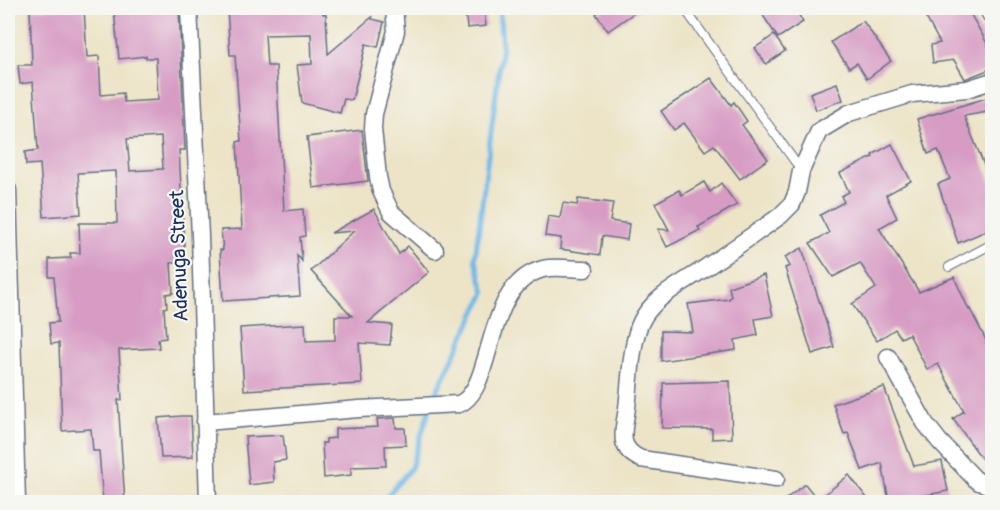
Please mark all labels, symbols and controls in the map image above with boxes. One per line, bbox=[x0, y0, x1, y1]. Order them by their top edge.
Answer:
street label: Adenuga Street bbox=[164, 189, 194, 322]

